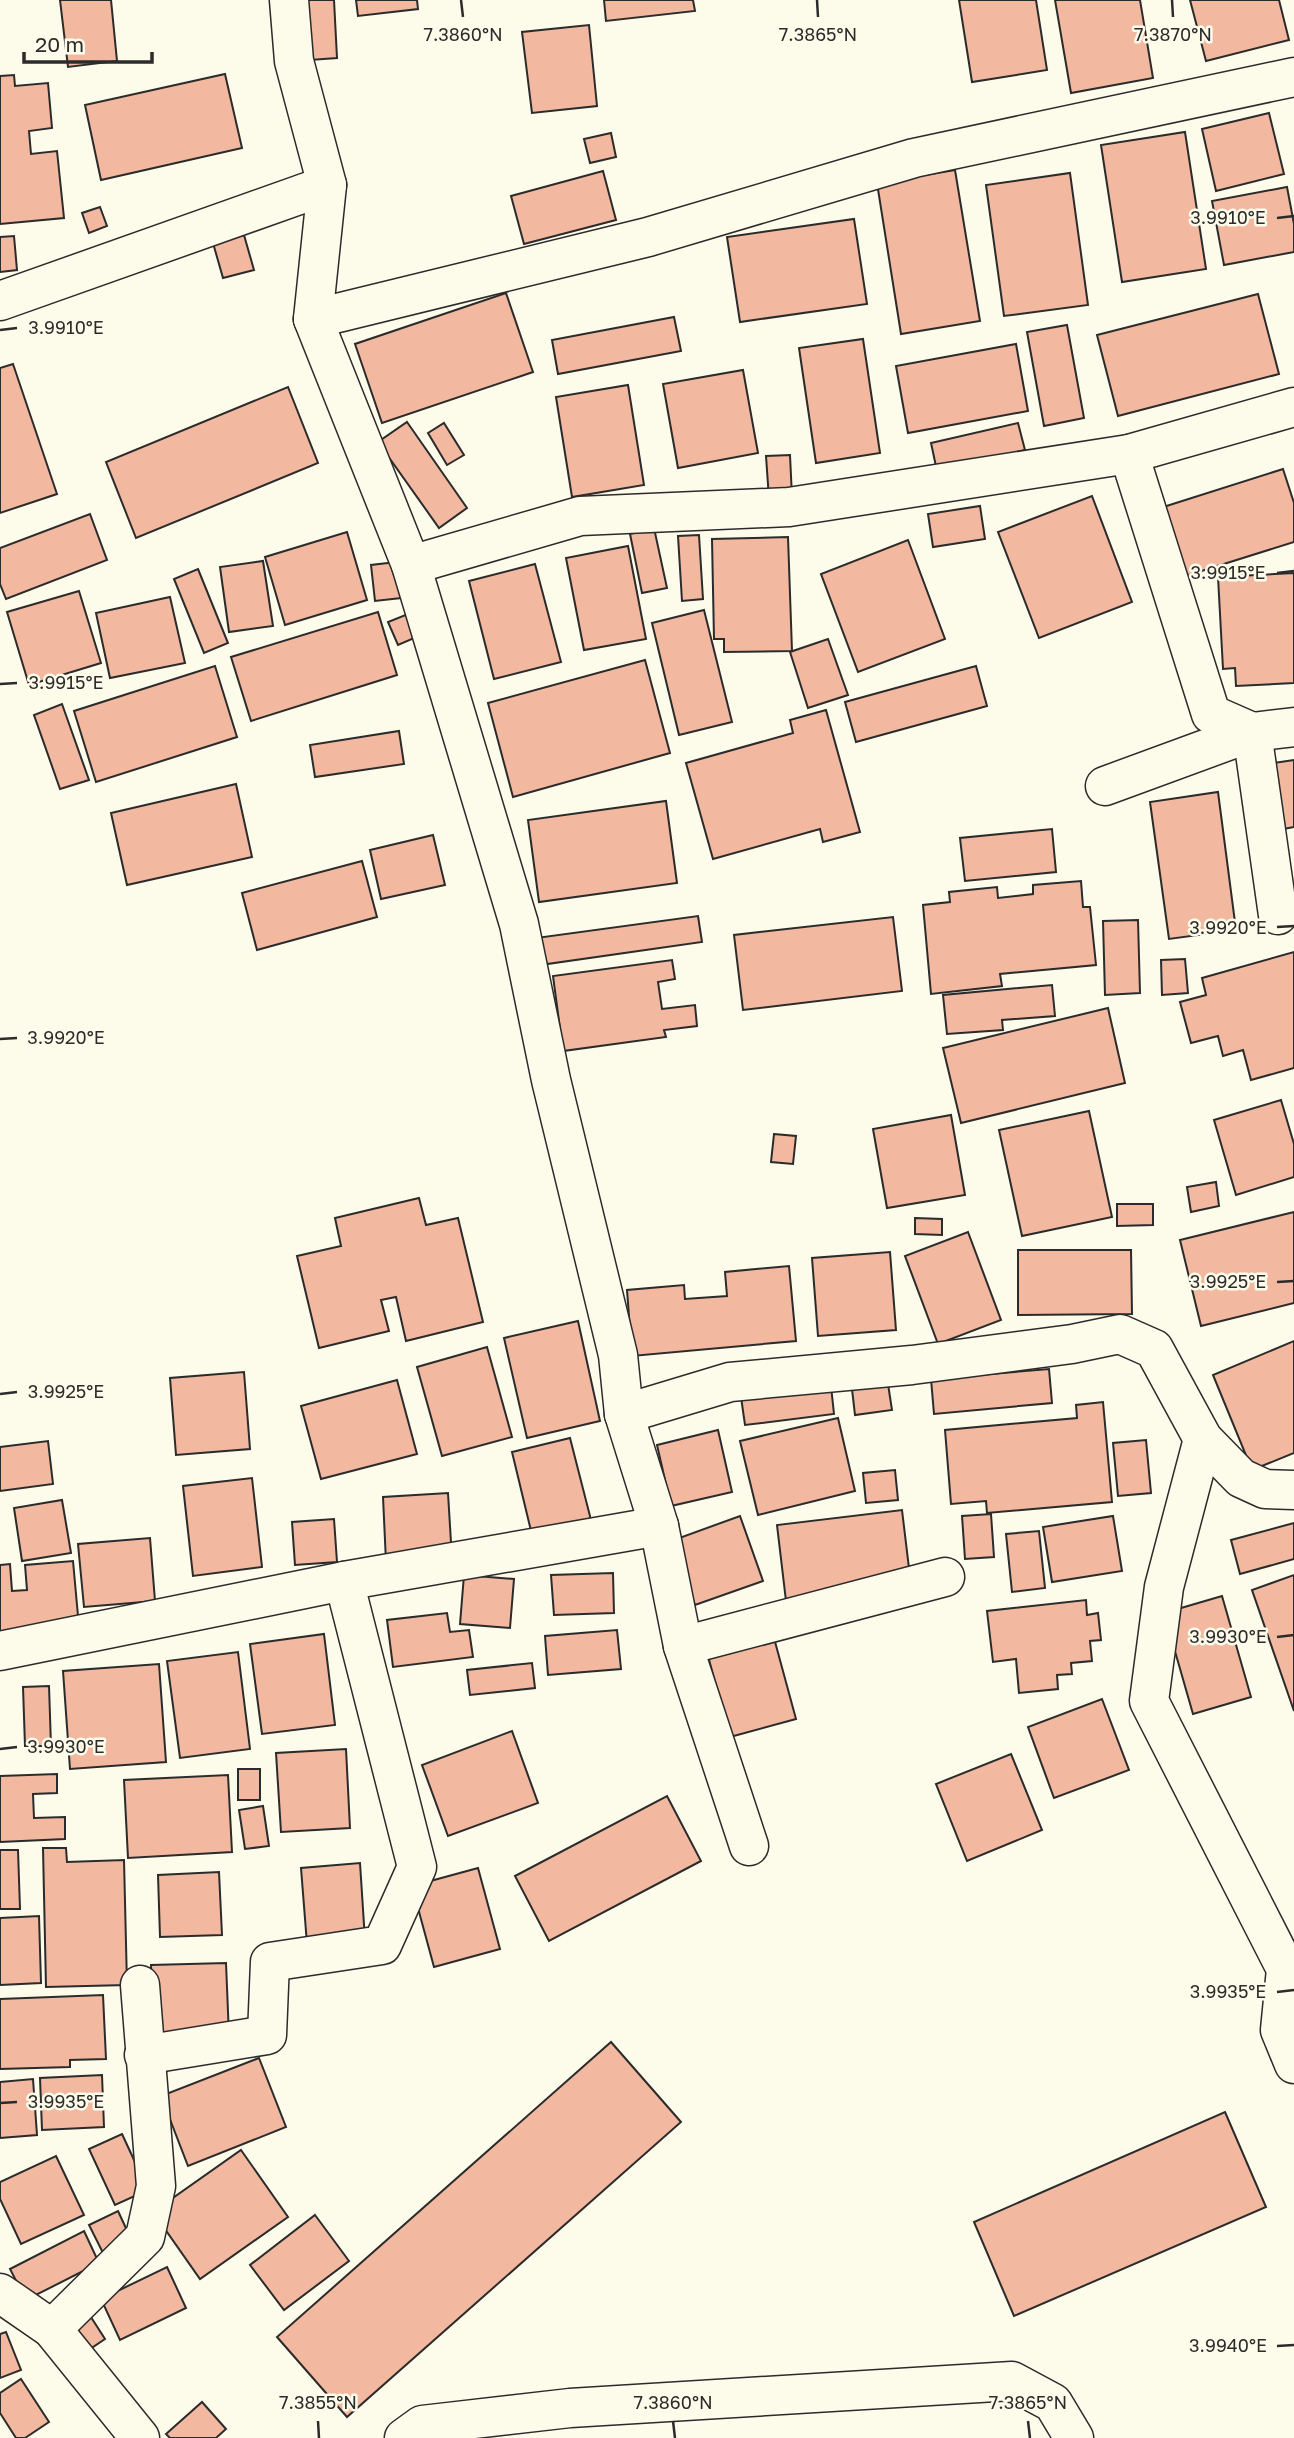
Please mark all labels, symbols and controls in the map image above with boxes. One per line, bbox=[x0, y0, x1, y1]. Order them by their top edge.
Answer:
scale bar bbox=[24, 21, 152, 65]
text: 7.3860°N bbox=[423, 23, 503, 45]
text: 7.3865°N bbox=[779, 23, 857, 45]
text: 7.3870°N bbox=[1134, 23, 1212, 45]
text: 20 m bbox=[35, 31, 84, 57]
text: 3.9910°E bbox=[1190, 206, 1266, 228]
text: 3.9910°E bbox=[28, 316, 104, 338]
text: 3.9915°E bbox=[1191, 561, 1265, 583]
text: 3.9915°E bbox=[29, 671, 103, 693]
text: 3.9920°E bbox=[1189, 916, 1267, 938]
text: 3.9920°E bbox=[27, 1026, 105, 1048]
text: 3.9925°E bbox=[1190, 1270, 1266, 1292]
text: 3.9925°E bbox=[28, 1380, 104, 1402]
text: 3.9930°E bbox=[1189, 1625, 1267, 1647]
text: 3.9930°E bbox=[27, 1735, 105, 1757]
text: 3.9935°E bbox=[1190, 1980, 1266, 2002]
text: 3.9935°E bbox=[28, 2090, 104, 2112]
text: 3.9940°E bbox=[1189, 2334, 1267, 2356]
text: 7.3855°N bbox=[279, 2391, 357, 2413]
text: 7.3860°N bbox=[633, 2391, 713, 2413]
text: 7.3865°N bbox=[989, 2391, 1067, 2413]

